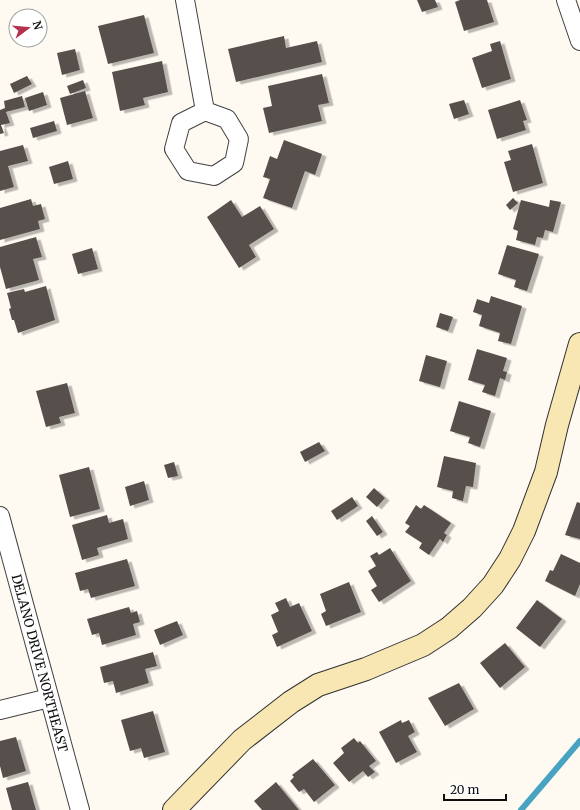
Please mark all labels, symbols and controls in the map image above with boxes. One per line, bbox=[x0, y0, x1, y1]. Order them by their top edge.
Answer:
north arrow bbox=[8, 8, 48, 48]
text: N bbox=[30, 19, 46, 32]
street label: DELANO DRIVE NORTHEAST bbox=[8, 572, 71, 754]
scale bar bbox=[444, 776, 506, 802]
text: 20 m bbox=[450, 782, 479, 797]

